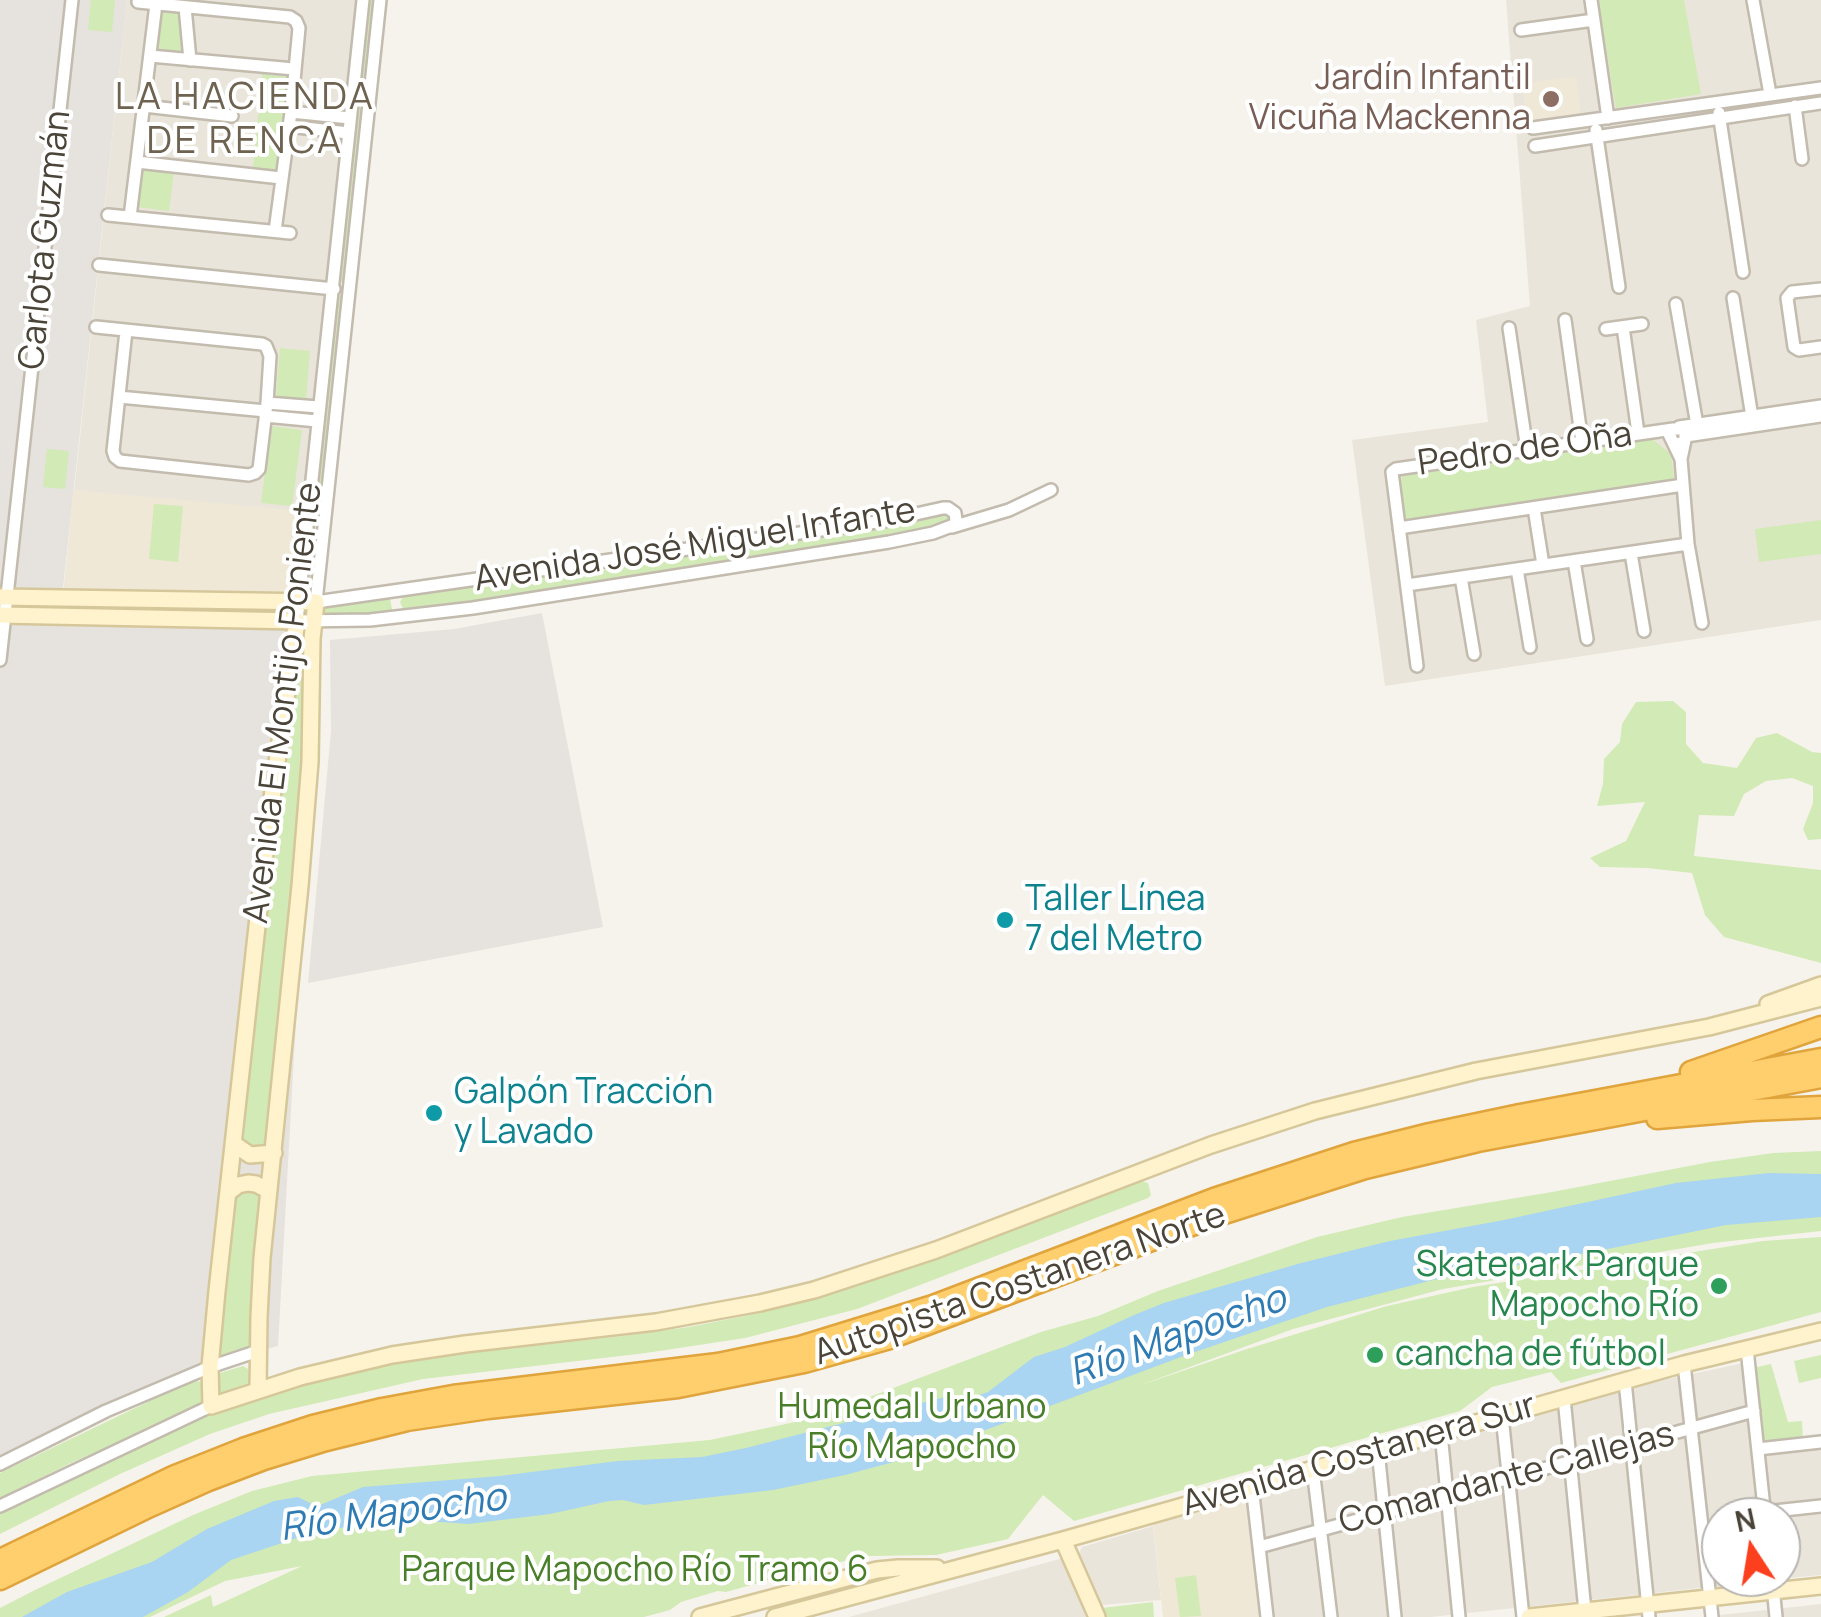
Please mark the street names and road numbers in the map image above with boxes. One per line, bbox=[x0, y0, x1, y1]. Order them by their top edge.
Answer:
street label: Carlota Guzmán bbox=[12, 108, 80, 372]
street label: Pedro de Oña bbox=[1415, 414, 1635, 486]
street label: Avenida El Montijo Poniente bbox=[236, 480, 332, 926]
street label: Avenida José Miguel Infante bbox=[471, 490, 919, 602]
street label: Autopista Costanera Norte bbox=[809, 1195, 1231, 1375]
street label: Avenida Costanera Sur bbox=[1177, 1385, 1541, 1527]
street label: Comandante Callejas bbox=[1335, 1414, 1679, 1544]

